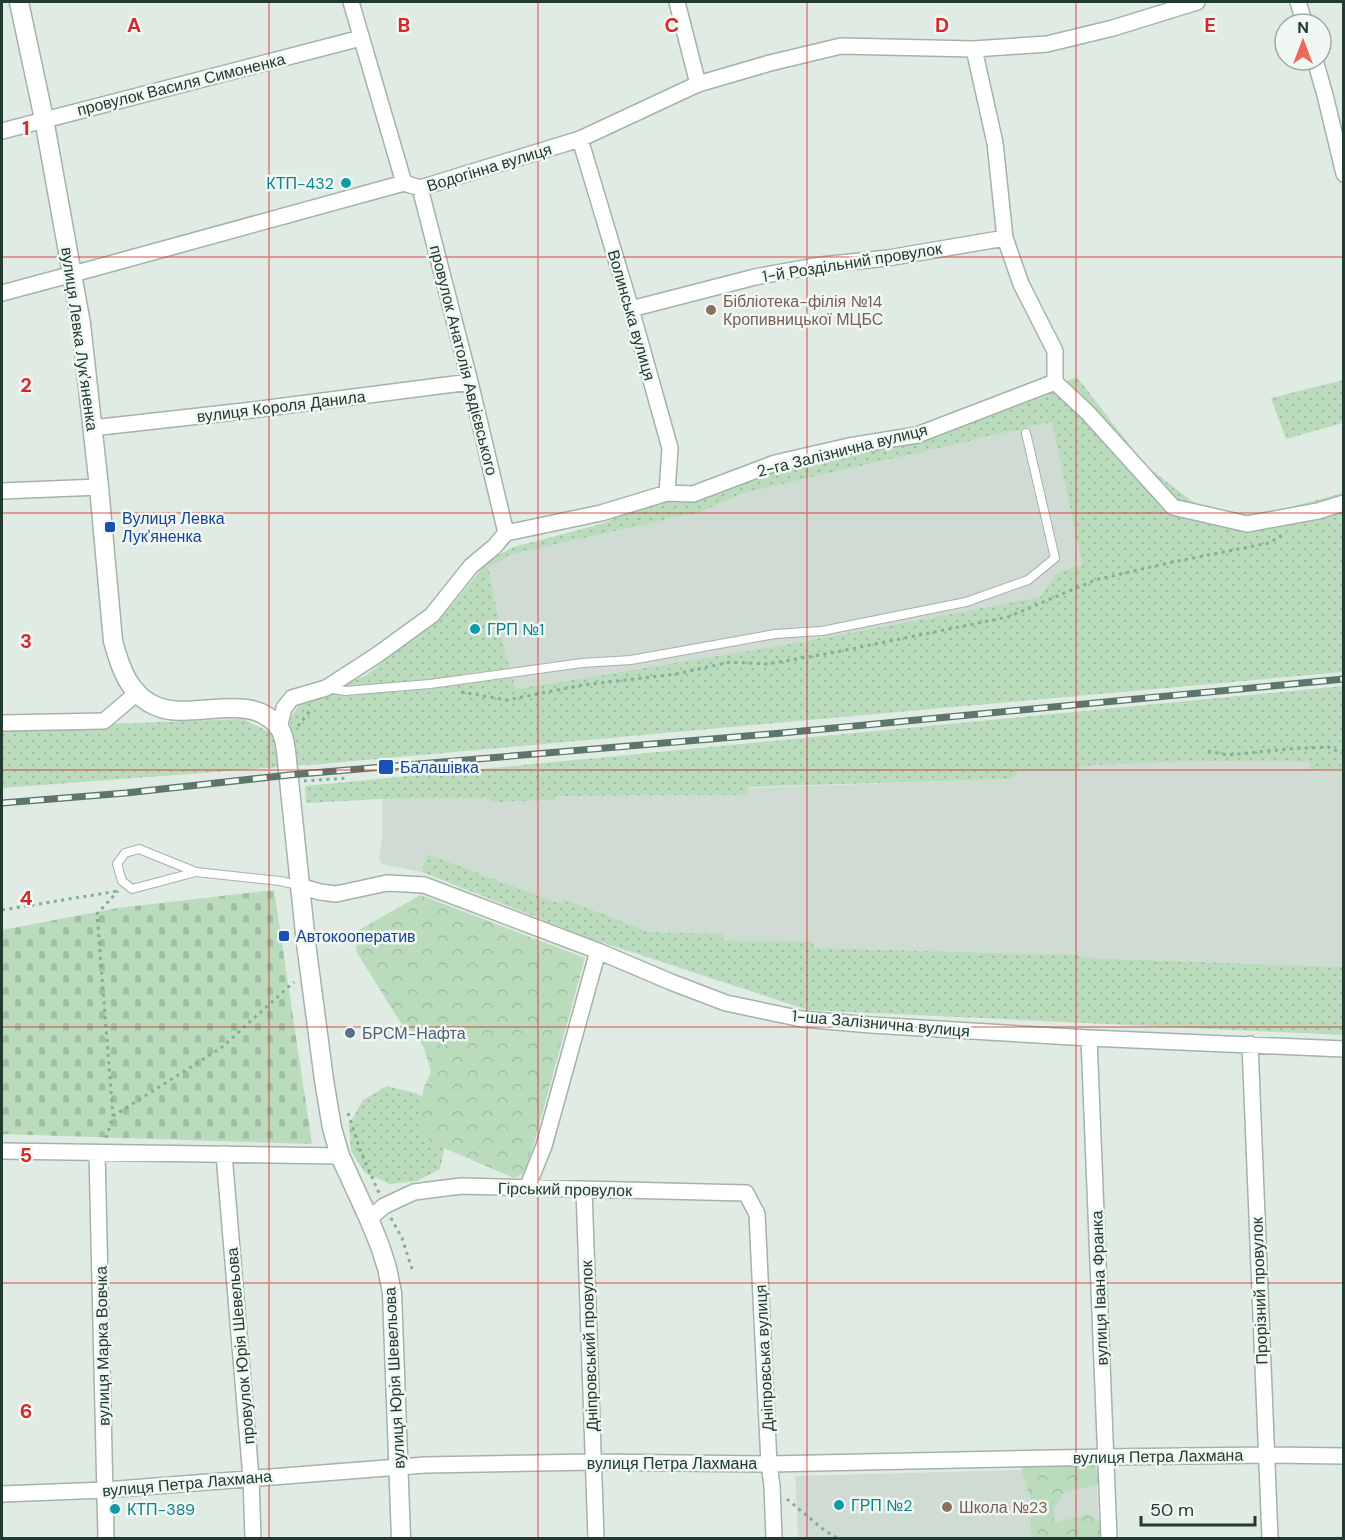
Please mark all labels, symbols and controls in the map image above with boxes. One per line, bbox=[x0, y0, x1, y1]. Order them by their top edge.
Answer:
text: A bbox=[127, 12, 141, 38]
text: B bbox=[398, 12, 410, 38]
text: C bbox=[665, 12, 679, 38]
text: D bbox=[935, 12, 949, 38]
text: E bbox=[1204, 12, 1216, 38]
north arrow bbox=[1273, 12, 1333, 72]
text: N bbox=[1297, 17, 1309, 38]
street label: провулок Василя Симоненка bbox=[75, 48, 288, 121]
text: 1 bbox=[22, 115, 30, 141]
street label: Водогінна вулиця bbox=[424, 138, 554, 196]
place label: КТП-432 bbox=[266, 173, 334, 194]
marker: КТП-432 bbox=[339, 176, 353, 190]
street label: 1-й Роздільний провулок bbox=[761, 238, 944, 287]
street label: провулок Анатолія Авдієвського bbox=[425, 243, 502, 478]
street label: вулиця Левка Лукʼяненка bbox=[56, 246, 103, 432]
street label: Волинська вулиця bbox=[603, 247, 660, 383]
place label: Бібліотека-філія №14 Кропивницької МЦБС bbox=[723, 291, 883, 330]
marker: Бібліотека-філія №14 Кропивницької МЦБС bbox=[704, 303, 718, 317]
text: 2 bbox=[20, 372, 32, 398]
street label: вулиця Короля Данила bbox=[196, 386, 367, 427]
street label: 2-га Залізнична вулиця bbox=[755, 419, 930, 482]
place label: Вулиця Левка Лук'яненка bbox=[122, 508, 225, 547]
marker: Вулиця Левка Лук'яненка bbox=[103, 520, 117, 534]
place label: ГРП №1 bbox=[487, 619, 544, 640]
marker: ГРП №1 bbox=[468, 622, 482, 636]
text: 3 bbox=[20, 628, 32, 654]
place label: Балашівка bbox=[400, 757, 479, 778]
marker: Балашівка bbox=[377, 758, 395, 776]
text: 4 bbox=[20, 885, 33, 911]
place label: Автокооператив bbox=[296, 926, 416, 947]
marker: Автокооператив bbox=[277, 929, 291, 943]
street label: 1-ша Залізнична вулиця bbox=[791, 1005, 971, 1042]
place label: БРСМ-Нафта bbox=[362, 1023, 466, 1044]
marker: БРСМ-Нафта bbox=[343, 1026, 357, 1040]
text: 5 bbox=[20, 1142, 32, 1168]
street label: Гірський провулок bbox=[498, 1178, 633, 1201]
street label: вулиця Івана Франка bbox=[1086, 1210, 1113, 1366]
street label: Прорізний провулок bbox=[1246, 1216, 1273, 1365]
street label: провулок Юрія Шевельова bbox=[221, 1247, 260, 1445]
street label: Дніпровський провулок bbox=[576, 1259, 603, 1432]
street label: вулиця Марка Вовчка bbox=[91, 1266, 114, 1426]
street label: Дніпровська вулиця bbox=[750, 1284, 779, 1432]
street label: вулиця Юрія Шевельова bbox=[379, 1287, 410, 1469]
text: 6 bbox=[20, 1398, 32, 1424]
street label: вулиця Петра Лахмана bbox=[1073, 1445, 1243, 1468]
street label: вулиця Петра Лахмана bbox=[587, 1453, 757, 1474]
street label: вулиця Петра Лахмана bbox=[101, 1466, 273, 1501]
scale bar bbox=[1141, 1489, 1255, 1527]
place label: ГРП №2 bbox=[851, 1495, 912, 1516]
place label: Школа №23 bbox=[959, 1497, 1048, 1518]
marker: ГРП №2 bbox=[832, 1498, 846, 1512]
text: 50 m bbox=[1150, 1498, 1194, 1522]
place label: КТП-389 bbox=[127, 1499, 195, 1520]
marker: Школа №23 bbox=[940, 1500, 954, 1514]
marker: КТП-389 bbox=[108, 1502, 122, 1516]

